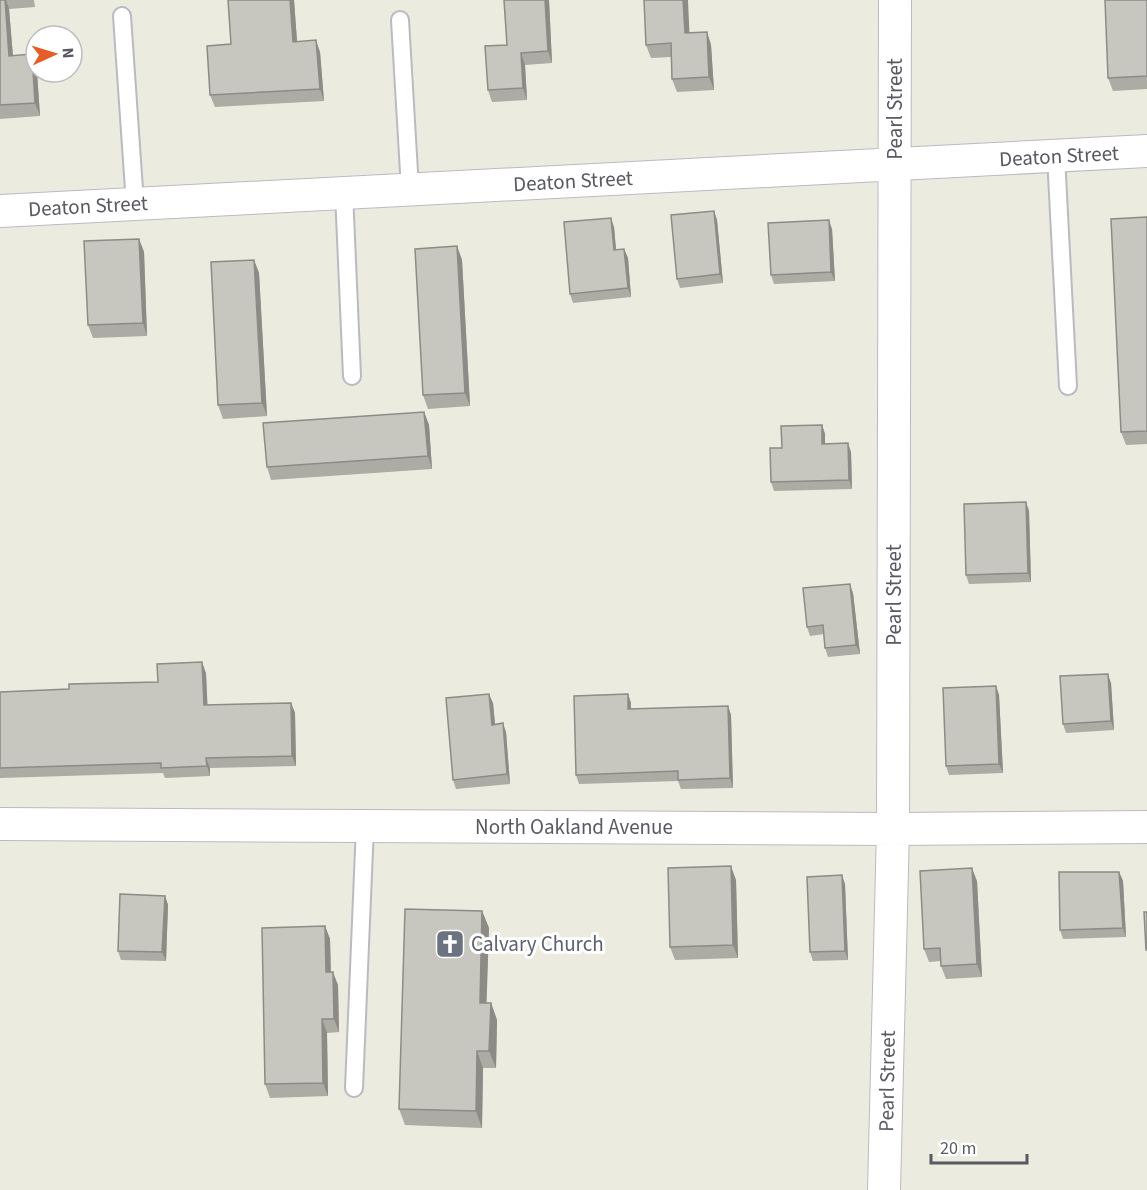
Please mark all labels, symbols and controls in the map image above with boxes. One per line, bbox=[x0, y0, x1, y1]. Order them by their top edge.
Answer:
north arrow bbox=[24, 24, 84, 84]
text: N bbox=[57, 47, 79, 59]
street label: Pearl Street bbox=[880, 58, 910, 160]
street label: Deaton Street bbox=[998, 138, 1120, 174]
street label: Deaton Street bbox=[512, 163, 634, 199]
street label: Deaton Street bbox=[27, 188, 149, 224]
street label: Pearl Street bbox=[879, 544, 909, 646]
street label: North Oakland Avenue bbox=[475, 812, 673, 842]
church icon: Calvary Church bbox=[434, 928, 466, 960]
place label: Calvary Church bbox=[471, 929, 604, 959]
street label: Pearl Street bbox=[871, 1030, 903, 1132]
scale bar bbox=[931, 1127, 1027, 1165]
text: 20 m bbox=[940, 1136, 976, 1161]

